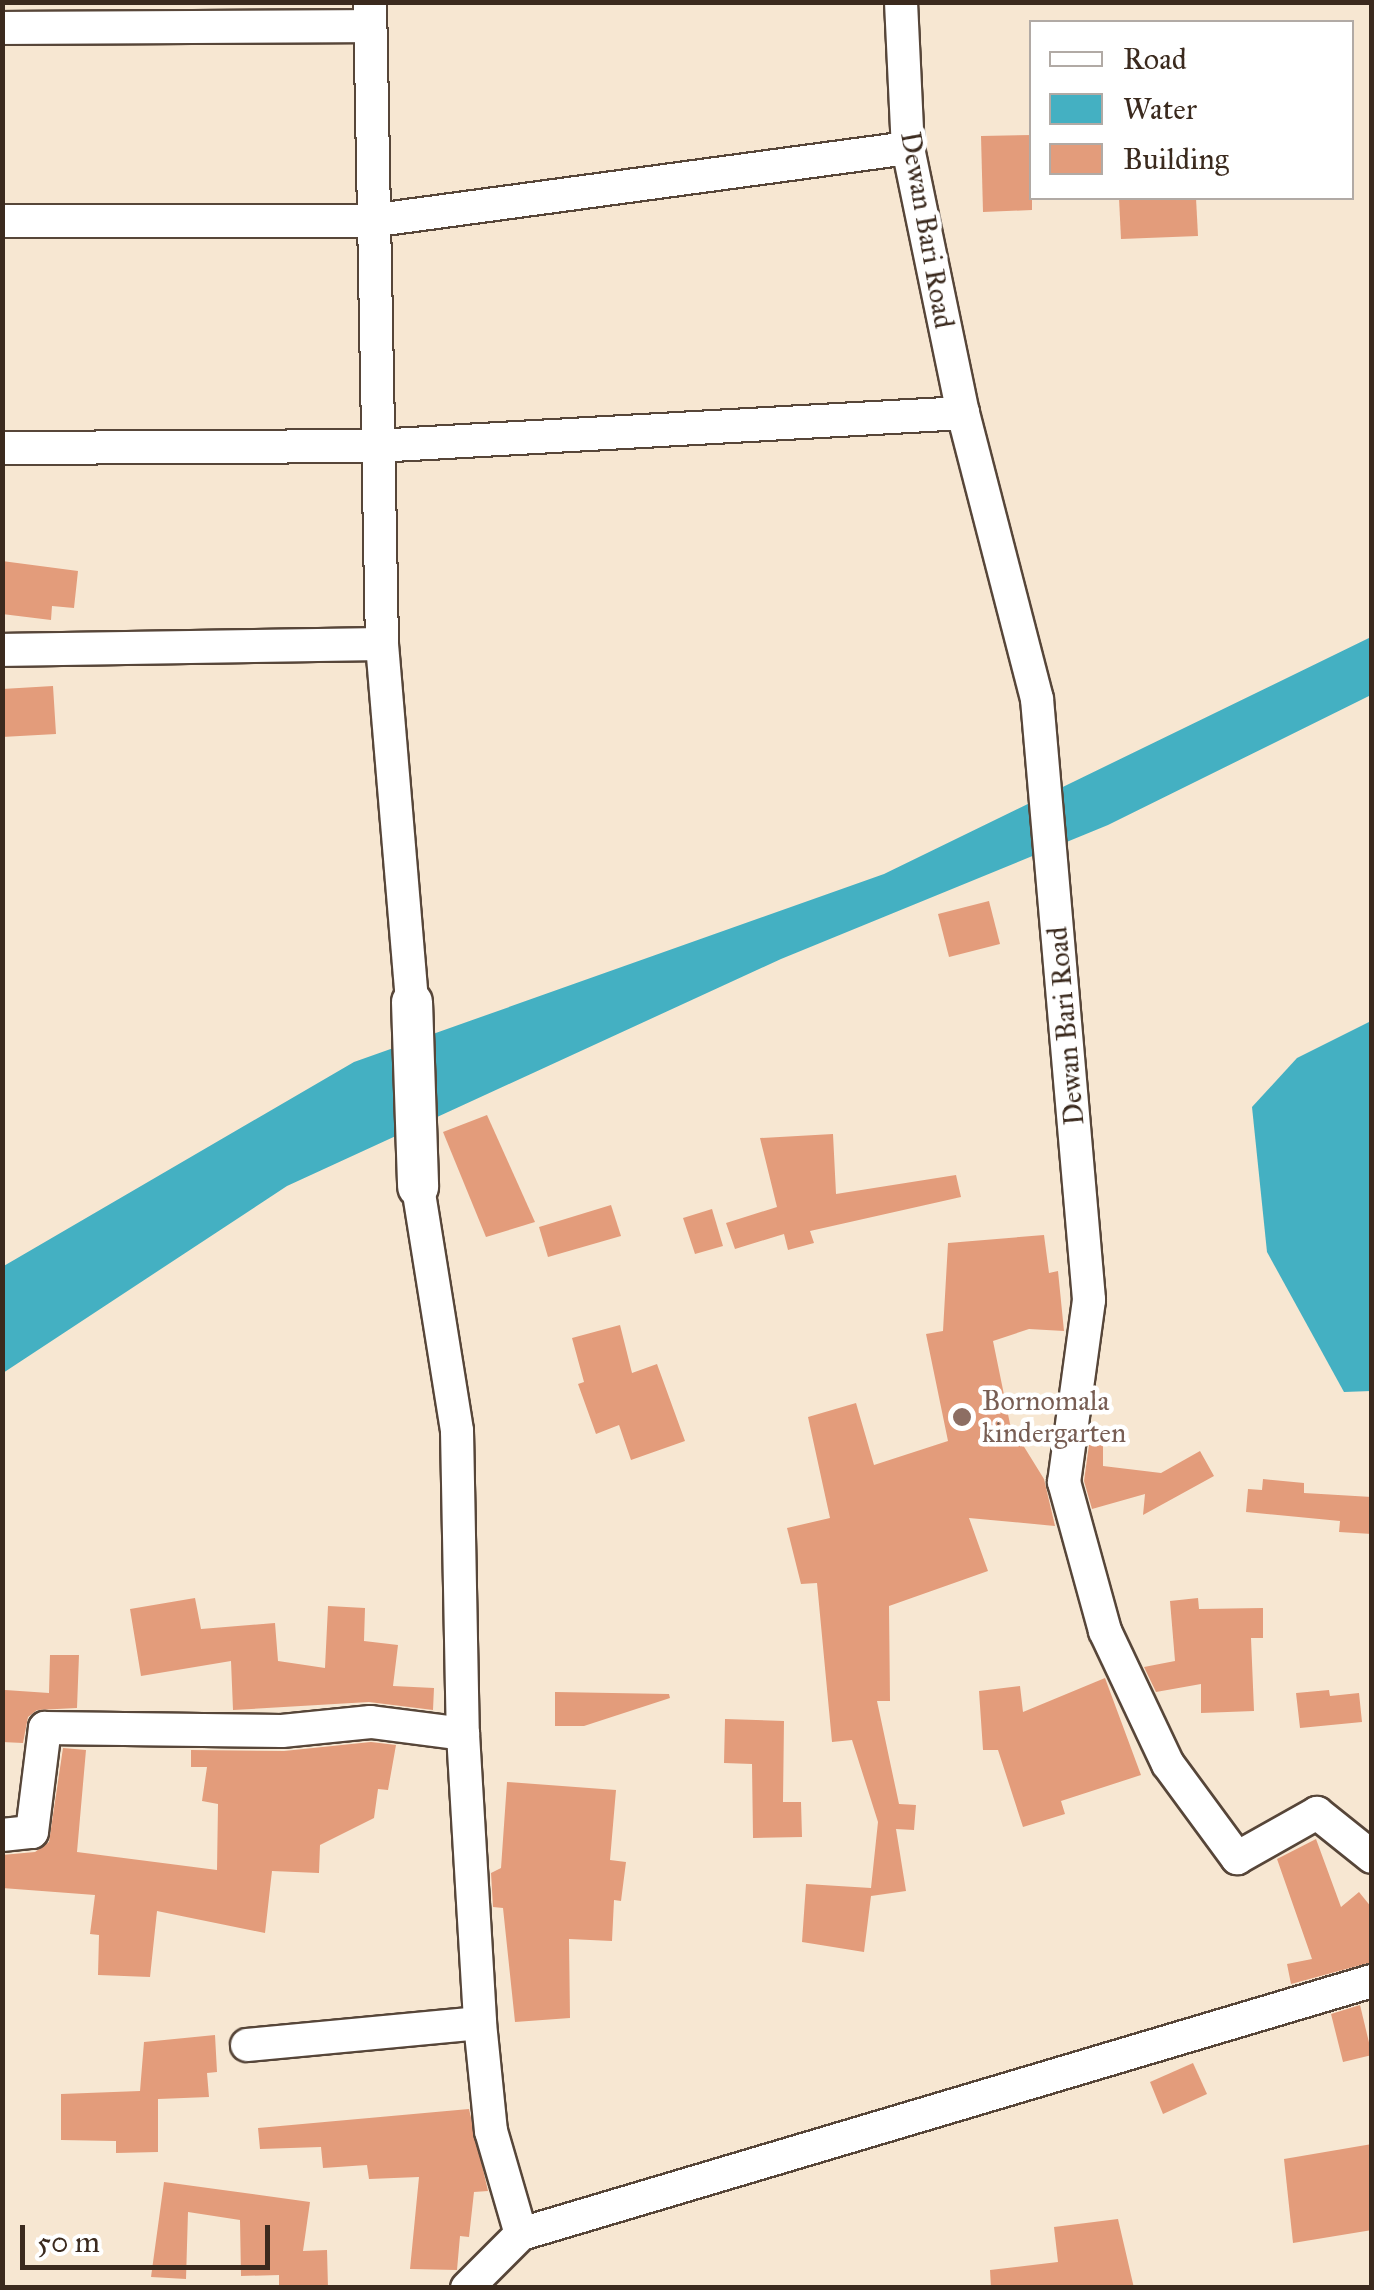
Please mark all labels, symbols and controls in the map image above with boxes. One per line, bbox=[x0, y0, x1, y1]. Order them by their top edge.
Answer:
legend bbox=[1029, 20, 1354, 200]
text: Road bbox=[1123, 41, 1187, 77]
text: Water bbox=[1123, 91, 1197, 127]
street label: Dewan Bari Road bbox=[893, 129, 961, 331]
text: Building bbox=[1123, 141, 1229, 177]
street label: Dewan Bari Road bbox=[1041, 925, 1091, 1127]
place label: Bornomala kindergarten bbox=[982, 1384, 1126, 1450]
marker: Bornomala kindergarten bbox=[951, 1406, 973, 1428]
scale bar bbox=[25, 2205, 275, 2267]
text: 50 m bbox=[37, 2224, 100, 2260]

